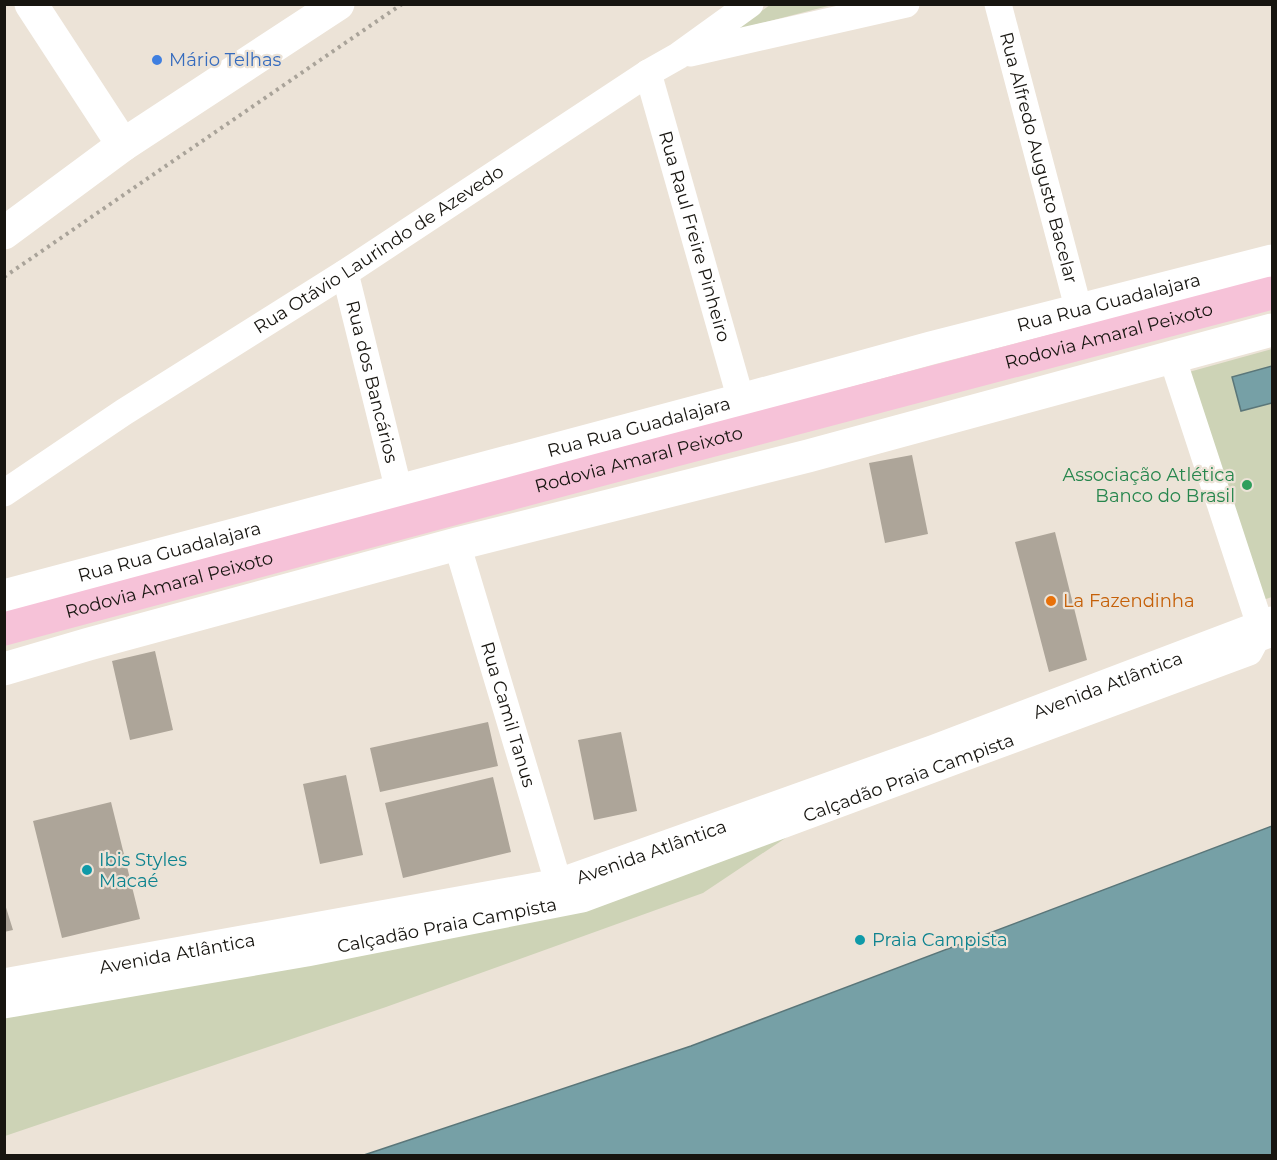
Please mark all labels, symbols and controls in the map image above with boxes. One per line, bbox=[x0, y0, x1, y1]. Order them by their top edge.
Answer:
street label: Rua Alfredo Augusto Bacelar bbox=[995, 30, 1082, 286]
place label: Mário Telhas bbox=[169, 49, 282, 71]
marker: Mário Telhas bbox=[150, 53, 164, 67]
street label: Rua Raul Freire Pinheiro bbox=[654, 128, 735, 345]
street label: Rua Otávio Laurindo de Azevedo bbox=[250, 160, 508, 339]
street label: Rua Rua Guadalajara bbox=[1015, 269, 1203, 337]
street label: Rua dos Bancários bbox=[341, 298, 403, 465]
street label: Rodovia Amaral Peixoto bbox=[1002, 298, 1215, 374]
street label: Rua Rua Guadalajara bbox=[545, 392, 733, 462]
street label: Rodovia Amaral Peixoto bbox=[532, 422, 745, 498]
place label: Associação Atlética Banco do Brasil bbox=[1062, 464, 1235, 507]
marker: Associação Atlética Banco do Brasil bbox=[1240, 478, 1254, 492]
street label: Rua Rua Guadalajara bbox=[75, 517, 263, 587]
street label: Rodovia Amaral Peixoto bbox=[63, 547, 275, 623]
place label: La Fazendinha bbox=[1063, 590, 1195, 612]
marker: La Fazendinha bbox=[1044, 594, 1058, 608]
street label: Rua Camil Tanus bbox=[476, 639, 540, 790]
street label: Avenida Atlântica bbox=[1030, 647, 1186, 724]
street label: Calçadão Praia Campista bbox=[800, 729, 1017, 827]
street label: Avenida Atlântica bbox=[573, 815, 730, 889]
place label: Ibis Styles Macaé bbox=[99, 849, 187, 892]
marker: Ibis Styles Macaé bbox=[80, 863, 94, 877]
street label: Calçadão Praia Campista bbox=[335, 893, 559, 958]
street label: Avenida Atlântica bbox=[97, 929, 257, 979]
place label: Praia Campista bbox=[872, 929, 1008, 951]
marker: Praia Campista bbox=[853, 933, 867, 947]

